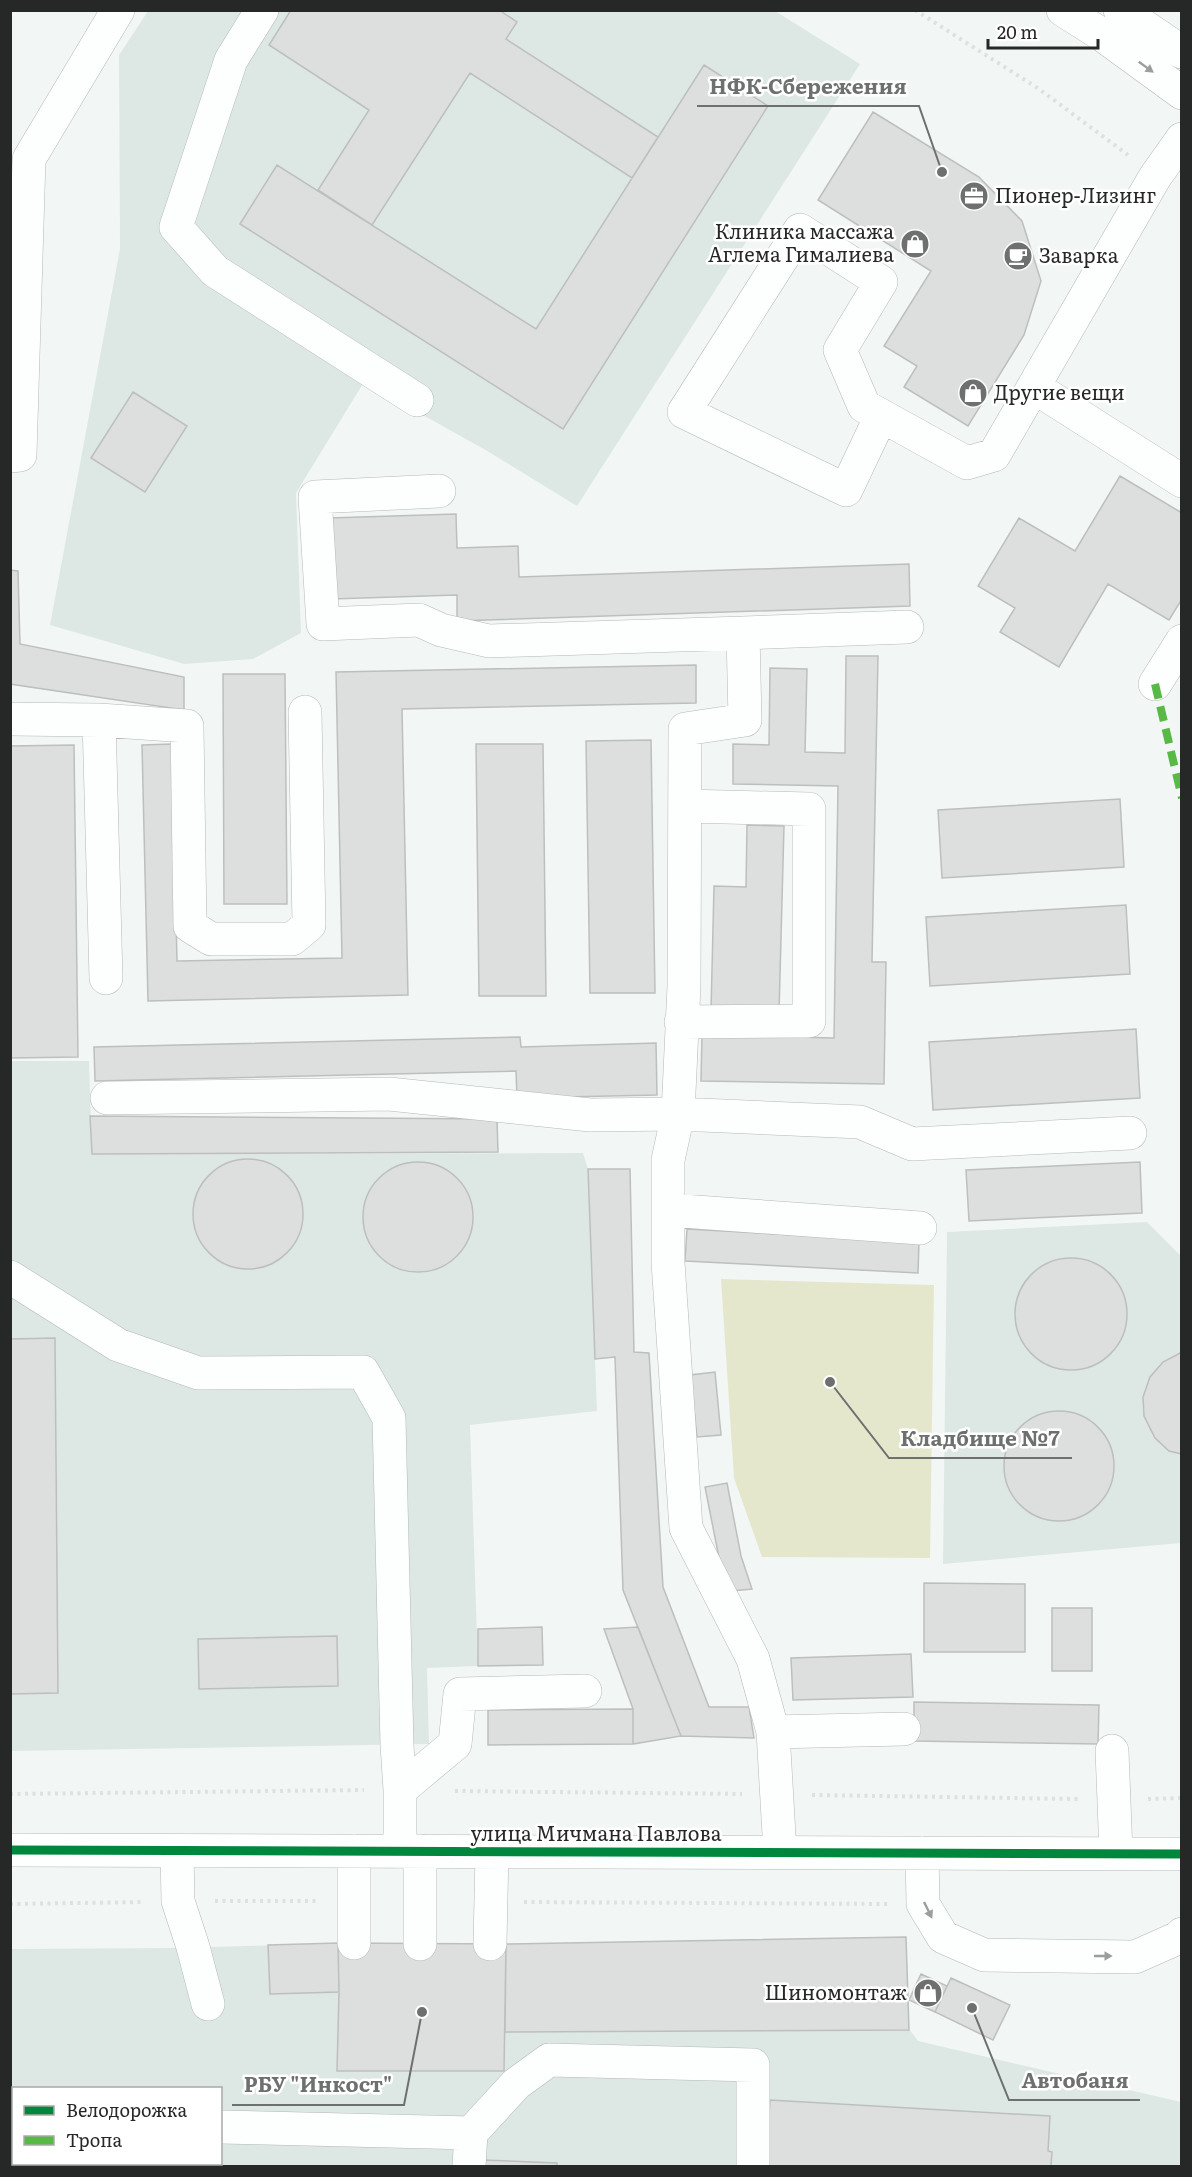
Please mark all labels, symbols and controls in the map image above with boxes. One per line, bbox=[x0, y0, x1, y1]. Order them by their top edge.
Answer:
scale bar bbox=[988, 12, 1098, 50]
text: 20 m bbox=[997, 18, 1038, 45]
one-way arrow bbox=[1137, 61, 1153, 73]
callout: НФК-Сбережения bbox=[697, 67, 919, 106]
text: НФК-Сбережения bbox=[709, 69, 907, 100]
place label: Пионер-Лизинг bbox=[995, 179, 1156, 209]
office icon: Пионер-Лизинг bbox=[958, 180, 990, 212]
place label: Клиника массажа Аглема Гималиева bbox=[708, 215, 894, 268]
shop icon: Клиника массажа Аглема Гималиева bbox=[899, 228, 931, 260]
place label: Заварка bbox=[1039, 239, 1119, 269]
cafe icon: Заварка bbox=[1002, 240, 1034, 272]
place label: Другие вещи bbox=[994, 376, 1125, 406]
shop icon: Другие вещи bbox=[957, 377, 989, 409]
callout: Кладбище №7 bbox=[889, 1419, 1072, 1458]
text: Кладбище №7 bbox=[900, 1421, 1060, 1452]
street label: улица Мичмана Павлова bbox=[470, 1817, 722, 1847]
one-way arrow bbox=[922, 1901, 932, 1919]
one-way arrow bbox=[1093, 1952, 1112, 1961]
place label: Шиномонтаж bbox=[765, 1976, 907, 2006]
shop icon: Шиномонтаж bbox=[912, 1977, 944, 2009]
callout: Автобаня bbox=[1009, 2061, 1140, 2100]
text: Автобаня bbox=[1021, 2063, 1129, 2094]
callout: РБУ "Инкост" bbox=[232, 2066, 404, 2105]
text: РБУ "Инкост" bbox=[244, 2067, 392, 2098]
legend bbox=[12, 2087, 222, 2165]
text: Велодорожка bbox=[66, 2096, 188, 2123]
text: Тропа bbox=[66, 2126, 122, 2153]

